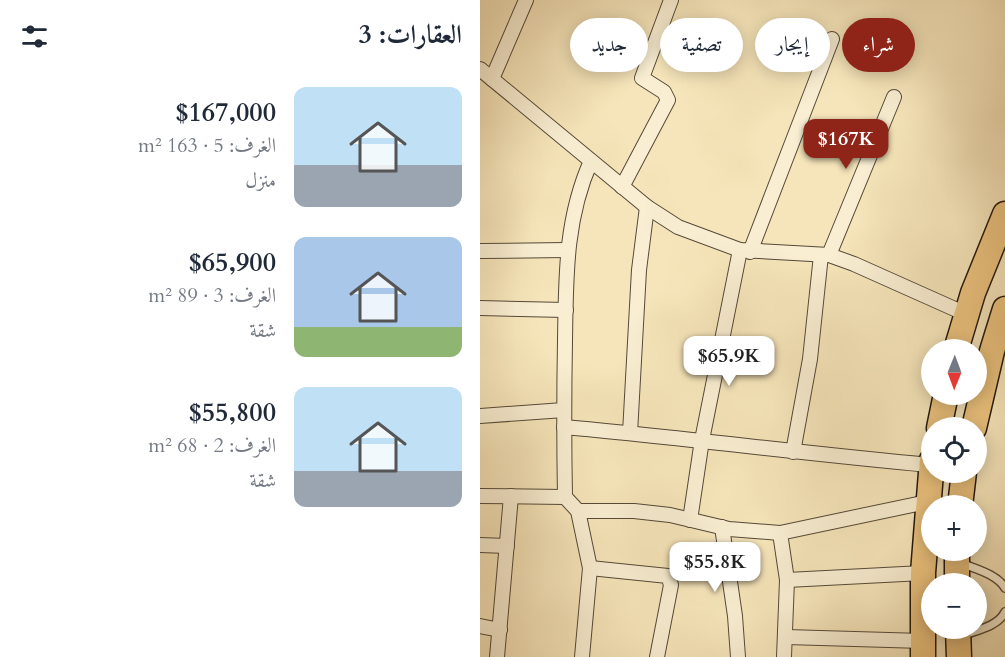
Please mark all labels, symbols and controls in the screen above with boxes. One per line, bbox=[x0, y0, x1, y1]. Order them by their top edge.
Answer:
text: العقارات: 3 bbox=[359, 17, 462, 52]
chip: جديد bbox=[570, 18, 648, 72]
chip: تصفية bbox=[660, 18, 743, 72]
chip: إيجار bbox=[755, 18, 830, 72]
chip: شراء bbox=[842, 18, 915, 72]
icon: filters bbox=[18, 20, 51, 53]
text: $167,000 bbox=[175, 95, 276, 130]
icon: home bbox=[342, 111, 414, 183]
pin: $167K bbox=[804, 119, 888, 170]
text: $167K bbox=[817, 125, 875, 152]
text: الغرف: 5 · 163 m² bbox=[138, 132, 276, 159]
text: منزل bbox=[245, 167, 276, 194]
text: $65,900 bbox=[188, 245, 276, 280]
icon: home bbox=[342, 261, 414, 333]
text: الغرف: 3 · 89 m² bbox=[148, 282, 276, 309]
text: شقة bbox=[250, 317, 276, 344]
pin: $65.9K bbox=[680, 336, 778, 387]
north arrow bbox=[921, 339, 987, 405]
map controls bbox=[921, 339, 987, 639]
text: $65.9K bbox=[698, 342, 760, 369]
text: $55,800 bbox=[188, 395, 276, 430]
icon: home bbox=[342, 411, 414, 483]
button: locate bbox=[921, 417, 987, 483]
text: الغرف: 2 · 68 m² bbox=[148, 432, 276, 459]
text: شقة bbox=[250, 467, 276, 494]
button: + bbox=[921, 495, 987, 561]
pin: $55.8K bbox=[666, 542, 764, 593]
text: $55.8K bbox=[684, 548, 746, 575]
button: − bbox=[921, 573, 987, 639]

